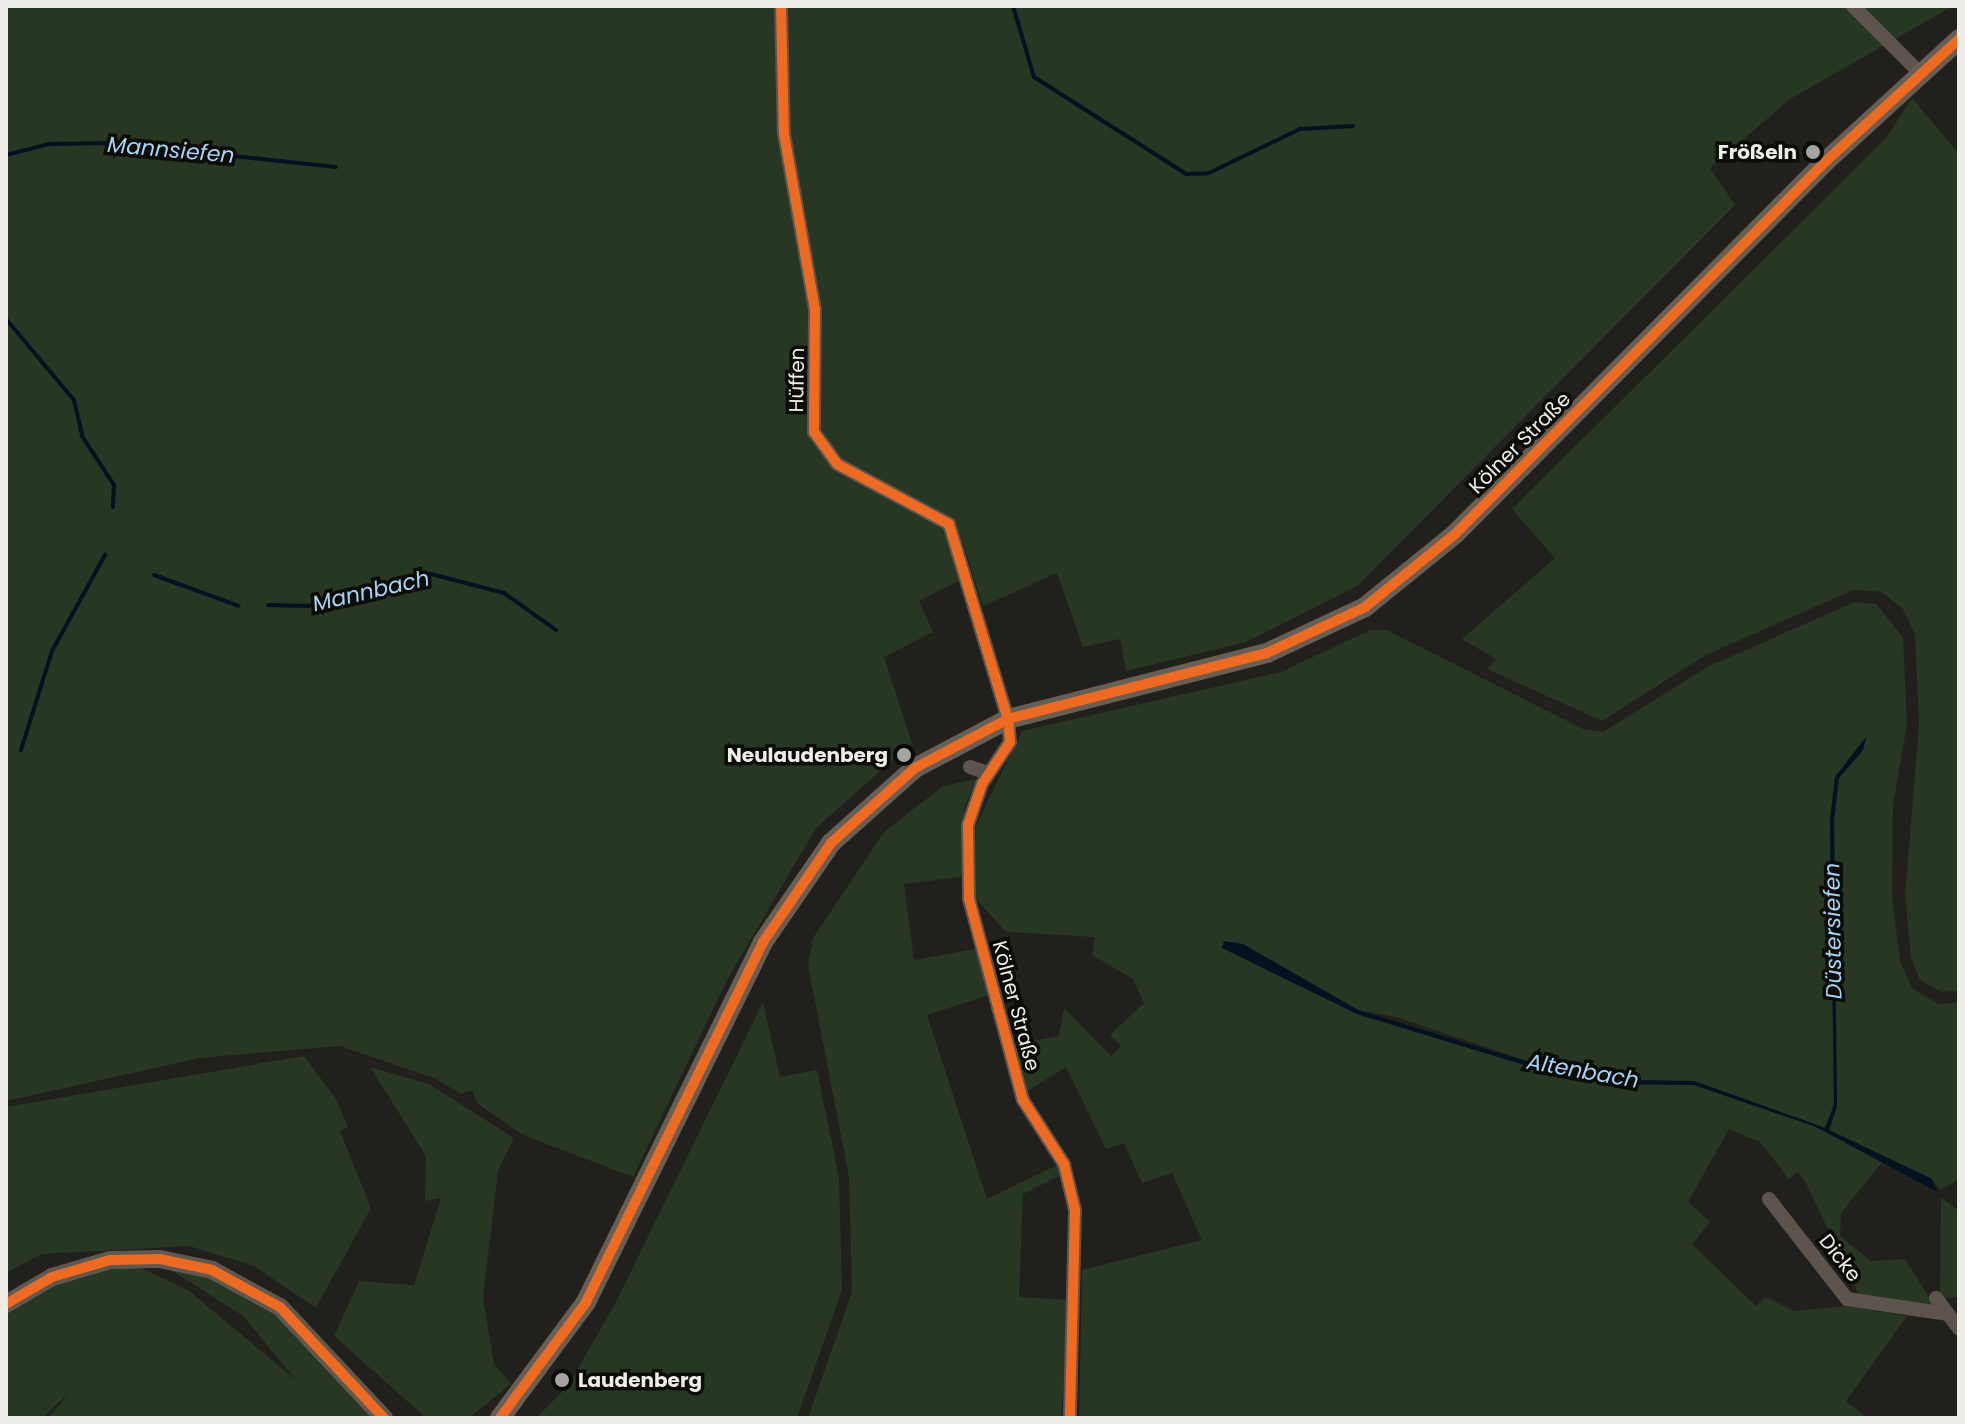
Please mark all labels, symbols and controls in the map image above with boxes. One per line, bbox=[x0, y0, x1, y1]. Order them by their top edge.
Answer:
water label: Mannsiefen bbox=[106, 131, 236, 169]
place label: Frößeln bbox=[1718, 140, 1797, 164]
marker: Frößeln bbox=[1804, 143, 1822, 161]
street label: Hüffen bbox=[784, 347, 810, 413]
street label: Kölner Straße bbox=[1464, 387, 1576, 499]
water label: Mannbach bbox=[310, 565, 432, 617]
place label: Neulaudenberg bbox=[727, 743, 888, 767]
marker: Neulaudenberg bbox=[895, 746, 913, 764]
water label: Düstersiefen bbox=[1819, 863, 1847, 999]
street label: Kölner Straße bbox=[987, 938, 1045, 1074]
water label: Altenbach bbox=[1525, 1048, 1641, 1094]
street label: Dicke bbox=[1814, 1229, 1866, 1287]
place label: Laudenberg bbox=[578, 1368, 702, 1392]
marker: Laudenberg bbox=[553, 1371, 571, 1389]

